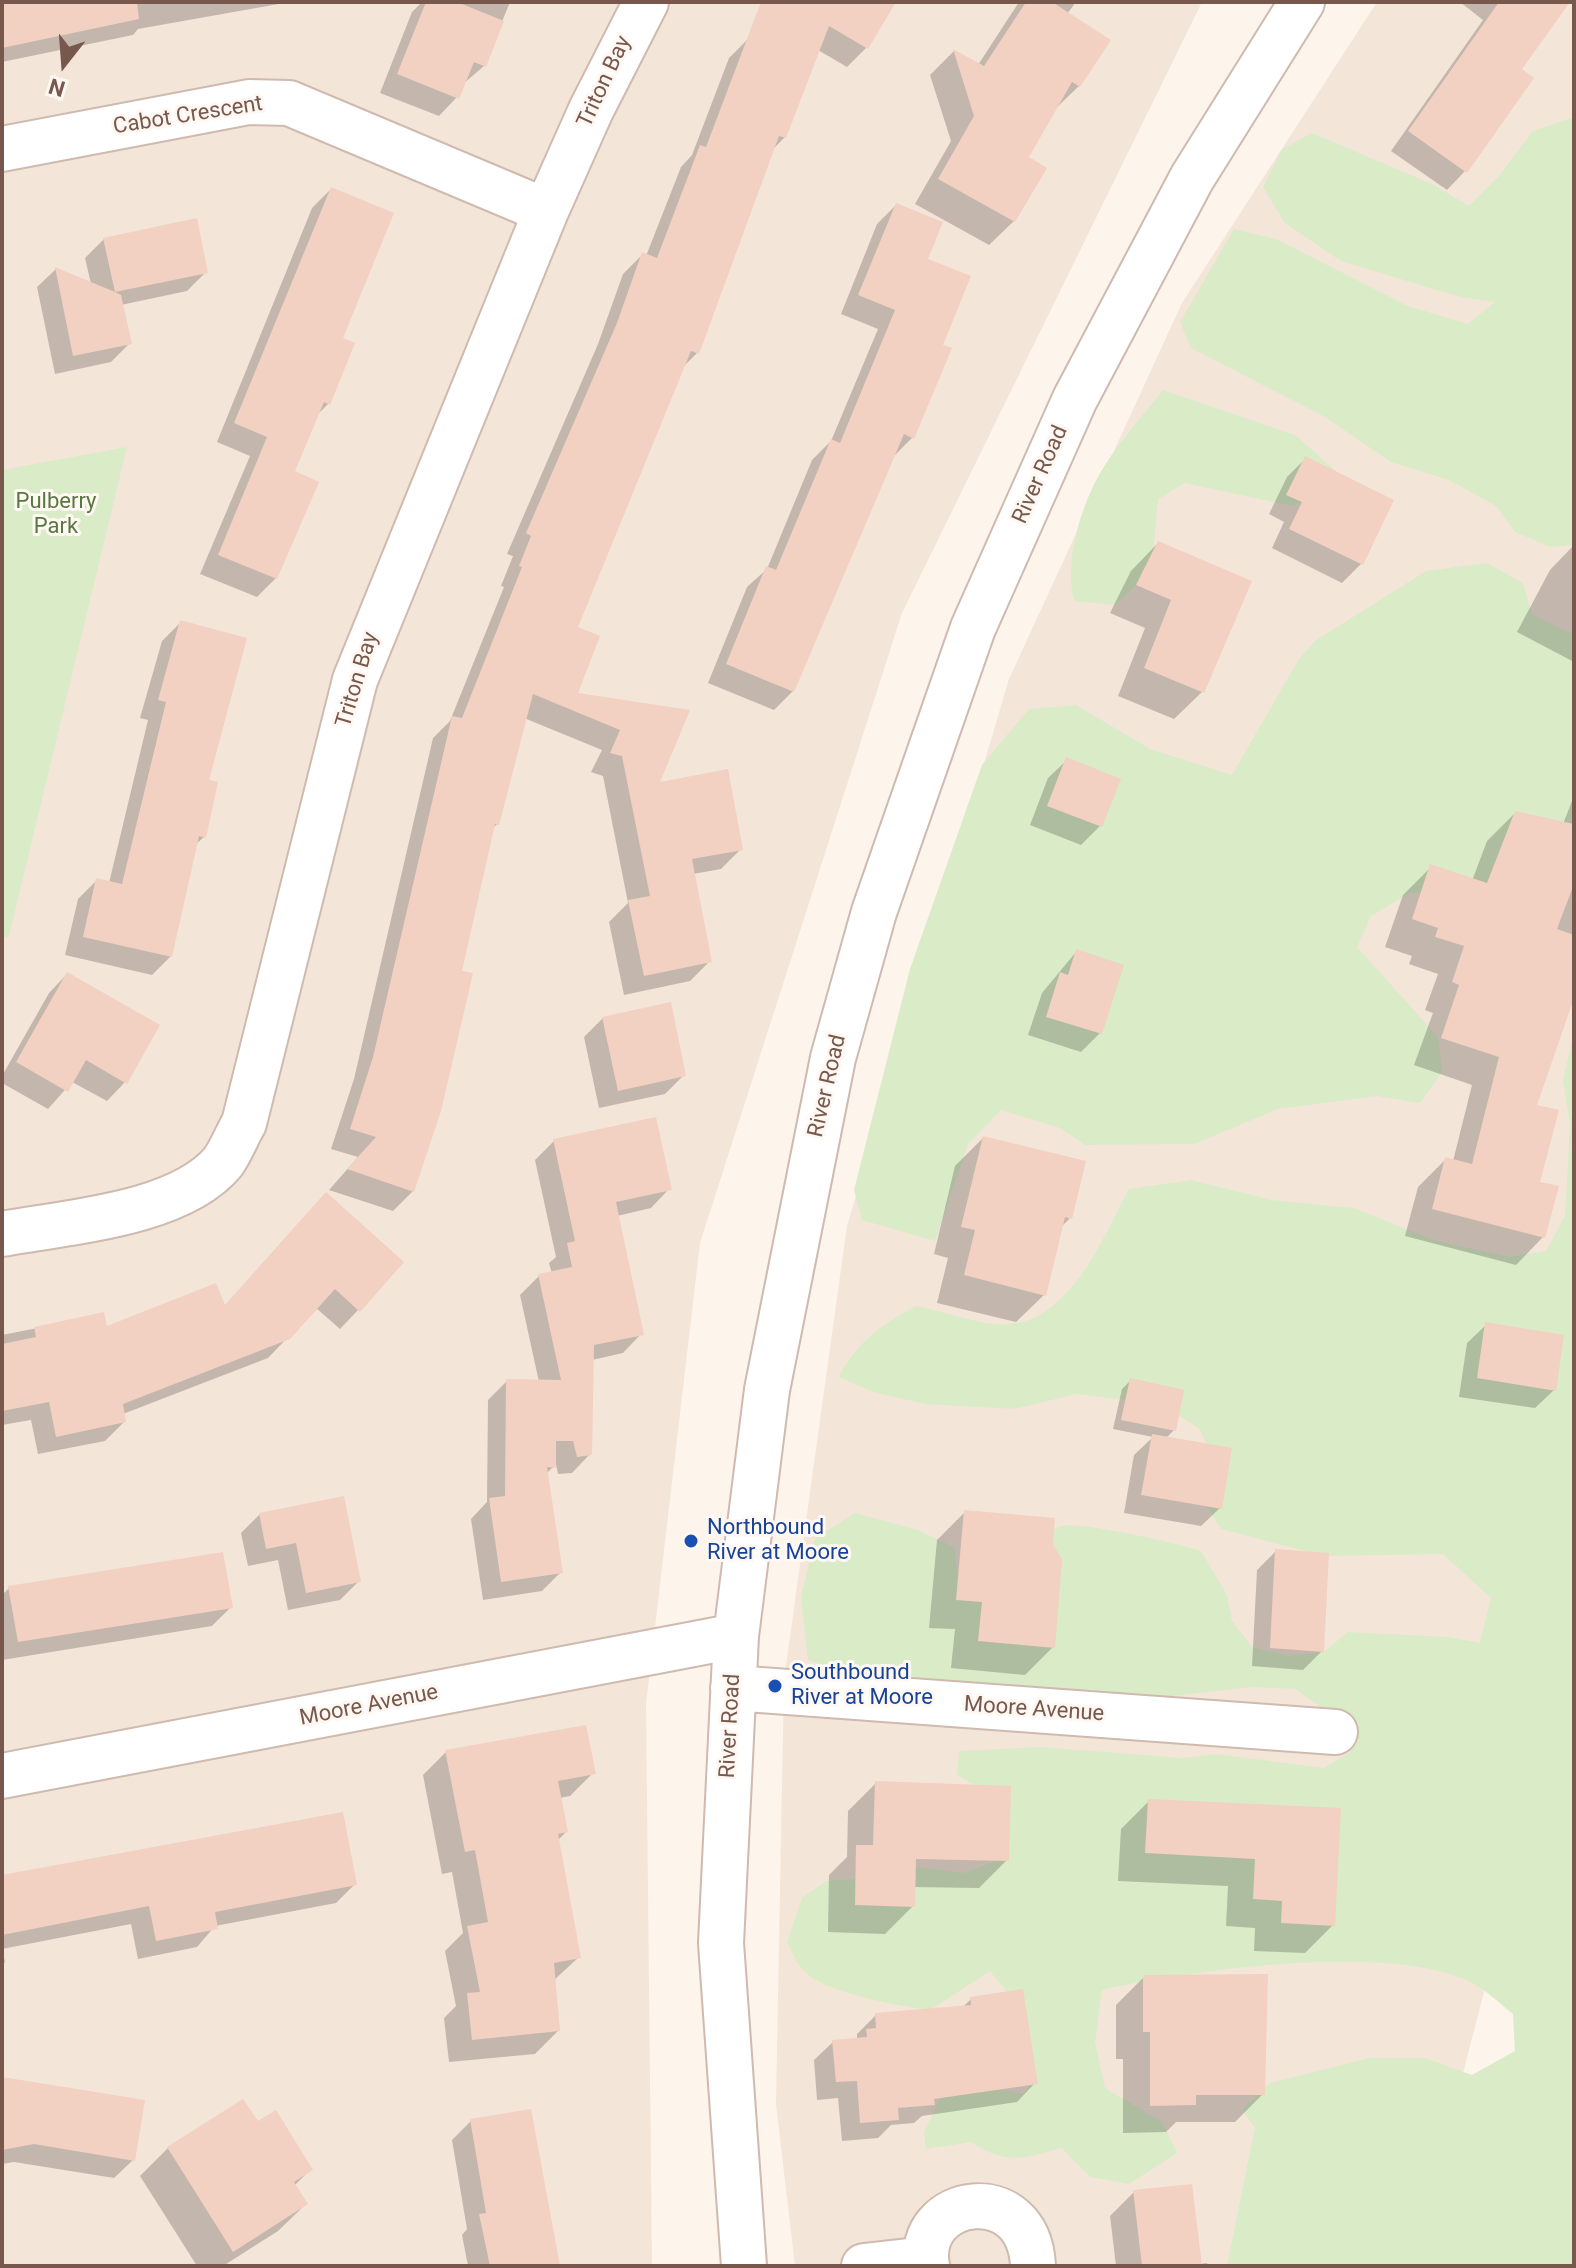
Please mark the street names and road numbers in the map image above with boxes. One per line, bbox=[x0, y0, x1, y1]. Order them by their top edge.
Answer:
street label: Triton Bay bbox=[572, 32, 638, 132]
street label: Cabot Crescent bbox=[111, 91, 265, 141]
street label: River Road bbox=[1008, 422, 1074, 528]
street label: Triton Bay bbox=[331, 629, 385, 731]
street label: River Road bbox=[803, 1032, 853, 1140]
street label: River Road bbox=[715, 1673, 747, 1779]
street label: Moore Avenue bbox=[297, 1680, 441, 1732]
street label: Moore Avenue bbox=[963, 1692, 1105, 1728]

